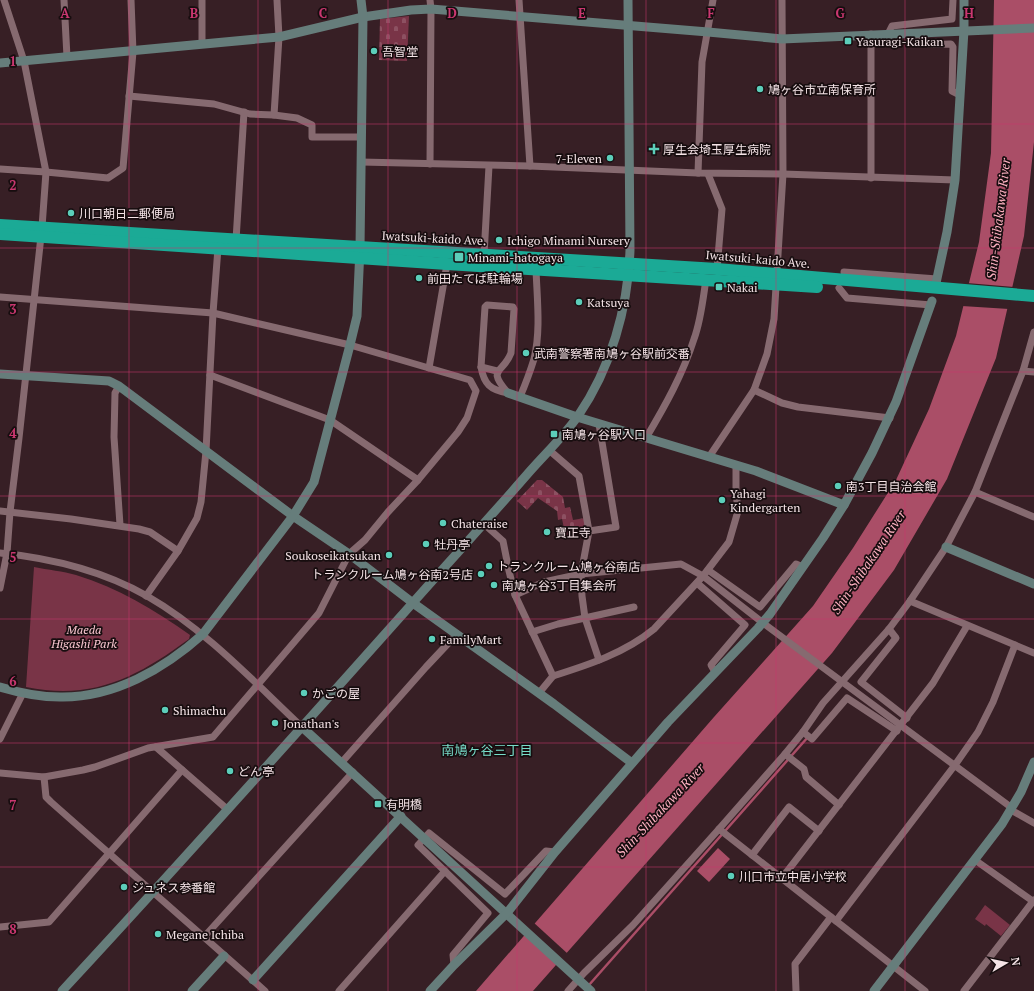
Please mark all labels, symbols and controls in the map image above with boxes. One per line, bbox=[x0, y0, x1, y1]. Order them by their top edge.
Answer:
text: A bbox=[60, 4, 70, 22]
text: B bbox=[190, 4, 198, 22]
text: C bbox=[319, 4, 327, 22]
text: D bbox=[447, 4, 457, 22]
text: E bbox=[578, 4, 586, 22]
text: F bbox=[707, 4, 715, 22]
text: G bbox=[835, 4, 845, 22]
text: H bbox=[964, 4, 974, 22]
place label: Yasuragi-Kaikan bbox=[856, 34, 943, 49]
marker: Yasuragi-Kaikan bbox=[843, 36, 853, 46]
place label: 吾智堂 bbox=[382, 44, 418, 59]
marker: 吾智堂 bbox=[369, 46, 379, 56]
text: 1 bbox=[9, 52, 17, 70]
place label: 鳩ヶ谷市立南保育所 bbox=[768, 82, 876, 97]
marker: 鳩ヶ谷市立南保育所 bbox=[755, 84, 765, 94]
place label: 厚生会埼玉厚生病院 bbox=[663, 142, 771, 157]
marker: 厚生会埼玉厚生病院 bbox=[648, 143, 660, 155]
place label: 7-Eleven bbox=[556, 151, 602, 166]
marker: 7-Eleven bbox=[605, 153, 615, 163]
water label: Shin-Shibakawa River bbox=[982, 156, 1014, 281]
text: 2 bbox=[9, 176, 17, 194]
place label: 川口朝日二郵便局 bbox=[79, 206, 175, 221]
marker: 川口朝日二郵便局 bbox=[66, 208, 76, 218]
street label: Iwatsuki-kaido Ave. bbox=[381, 228, 487, 248]
place label: Ichigo Minami Nursery bbox=[507, 233, 631, 248]
marker: Ichigo Minami Nursery bbox=[494, 235, 504, 245]
street label: Iwatsuki-kaido Ave. bbox=[705, 247, 811, 271]
place label: Minami-hatogaya bbox=[468, 250, 563, 265]
marker: Minami-hatogaya bbox=[453, 251, 465, 263]
place label: 前田たてば駐輪場 bbox=[427, 271, 523, 286]
marker: 前田たてば駐輪場 bbox=[414, 273, 424, 283]
place label: Nakai bbox=[727, 280, 758, 295]
marker: Nakai bbox=[714, 282, 724, 292]
place label: Katsuya bbox=[587, 295, 629, 310]
marker: Katsuya bbox=[574, 297, 584, 307]
text: 3 bbox=[9, 300, 17, 318]
place label: 武南警察署南鳩ヶ谷駅前交番 bbox=[534, 346, 690, 361]
marker: 武南警察署南鳩ヶ谷駅前交番 bbox=[521, 348, 531, 358]
text: 4 bbox=[9, 424, 17, 442]
place label: 南鳩ヶ谷駅入口 bbox=[562, 427, 646, 442]
marker: 南鳩ヶ谷駅入口 bbox=[549, 429, 559, 439]
place label: 南3丁目自治会館 bbox=[846, 479, 936, 494]
marker: 南3丁目自治会館 bbox=[833, 481, 843, 491]
place label: Yahagi Kindergarten bbox=[730, 486, 800, 515]
marker: Yahagi Kindergarten bbox=[717, 495, 727, 505]
water label: Shin-Shibakawa River bbox=[826, 506, 910, 618]
place label: Chateraise bbox=[451, 516, 508, 531]
marker: Chateraise bbox=[438, 518, 448, 528]
place label: 寶正寺 bbox=[555, 525, 591, 540]
marker: 寶正寺 bbox=[542, 527, 552, 537]
place label: 牡丹亭 bbox=[434, 537, 470, 552]
marker: 牡丹亭 bbox=[421, 539, 431, 549]
text: 5 bbox=[9, 548, 17, 566]
place label: Soukoseikatsukan bbox=[285, 548, 381, 563]
marker: Soukoseikatsukan bbox=[384, 550, 394, 560]
place label: トランクルーム鳩ヶ谷南店 bbox=[497, 559, 640, 574]
marker: トランクルーム鳩ヶ谷南店 bbox=[484, 561, 494, 571]
place label: トランクルーム鳩ヶ谷南2号店 bbox=[311, 567, 473, 582]
marker: トランクルーム鳩ヶ谷南2号店 bbox=[476, 569, 486, 579]
place label: 南鳩ヶ谷3丁目集会所 bbox=[502, 578, 616, 593]
marker: 南鳩ヶ谷3丁目集会所 bbox=[489, 580, 499, 590]
park label: Maeda Higashi Park bbox=[50, 622, 117, 651]
place label: FamilyMart bbox=[440, 632, 502, 647]
marker: FamilyMart bbox=[427, 634, 437, 644]
text: 6 bbox=[9, 672, 17, 690]
place label: かごの屋 bbox=[312, 686, 360, 701]
marker: かごの屋 bbox=[299, 688, 309, 698]
place label: Shimachu bbox=[173, 703, 226, 718]
marker: Shimachu bbox=[160, 705, 170, 715]
place label: Jonathan's bbox=[283, 716, 339, 731]
marker: Jonathan's bbox=[270, 718, 280, 728]
district label: 南鳩ヶ谷三丁目 bbox=[441, 741, 533, 759]
water label: Shin-Shibakawa River bbox=[612, 759, 709, 861]
place label: どん亭 bbox=[238, 764, 274, 779]
marker: どん亭 bbox=[225, 766, 235, 776]
text: 7 bbox=[9, 796, 17, 814]
place label: 有明橋 bbox=[386, 797, 422, 812]
marker: 有明橋 bbox=[373, 799, 383, 809]
place label: 川口市立中居小学校 bbox=[739, 869, 847, 884]
marker: 川口市立中居小学校 bbox=[726, 871, 736, 881]
place label: ジュネス参番館 bbox=[132, 880, 215, 895]
marker: ジュネス参番館 bbox=[119, 882, 129, 892]
text: 8 bbox=[9, 920, 17, 938]
place label: Megane Ichiba bbox=[166, 927, 244, 942]
marker: Megane Ichiba bbox=[153, 929, 163, 939]
north arrow bbox=[986, 943, 1026, 983]
text: N bbox=[1008, 956, 1024, 967]

